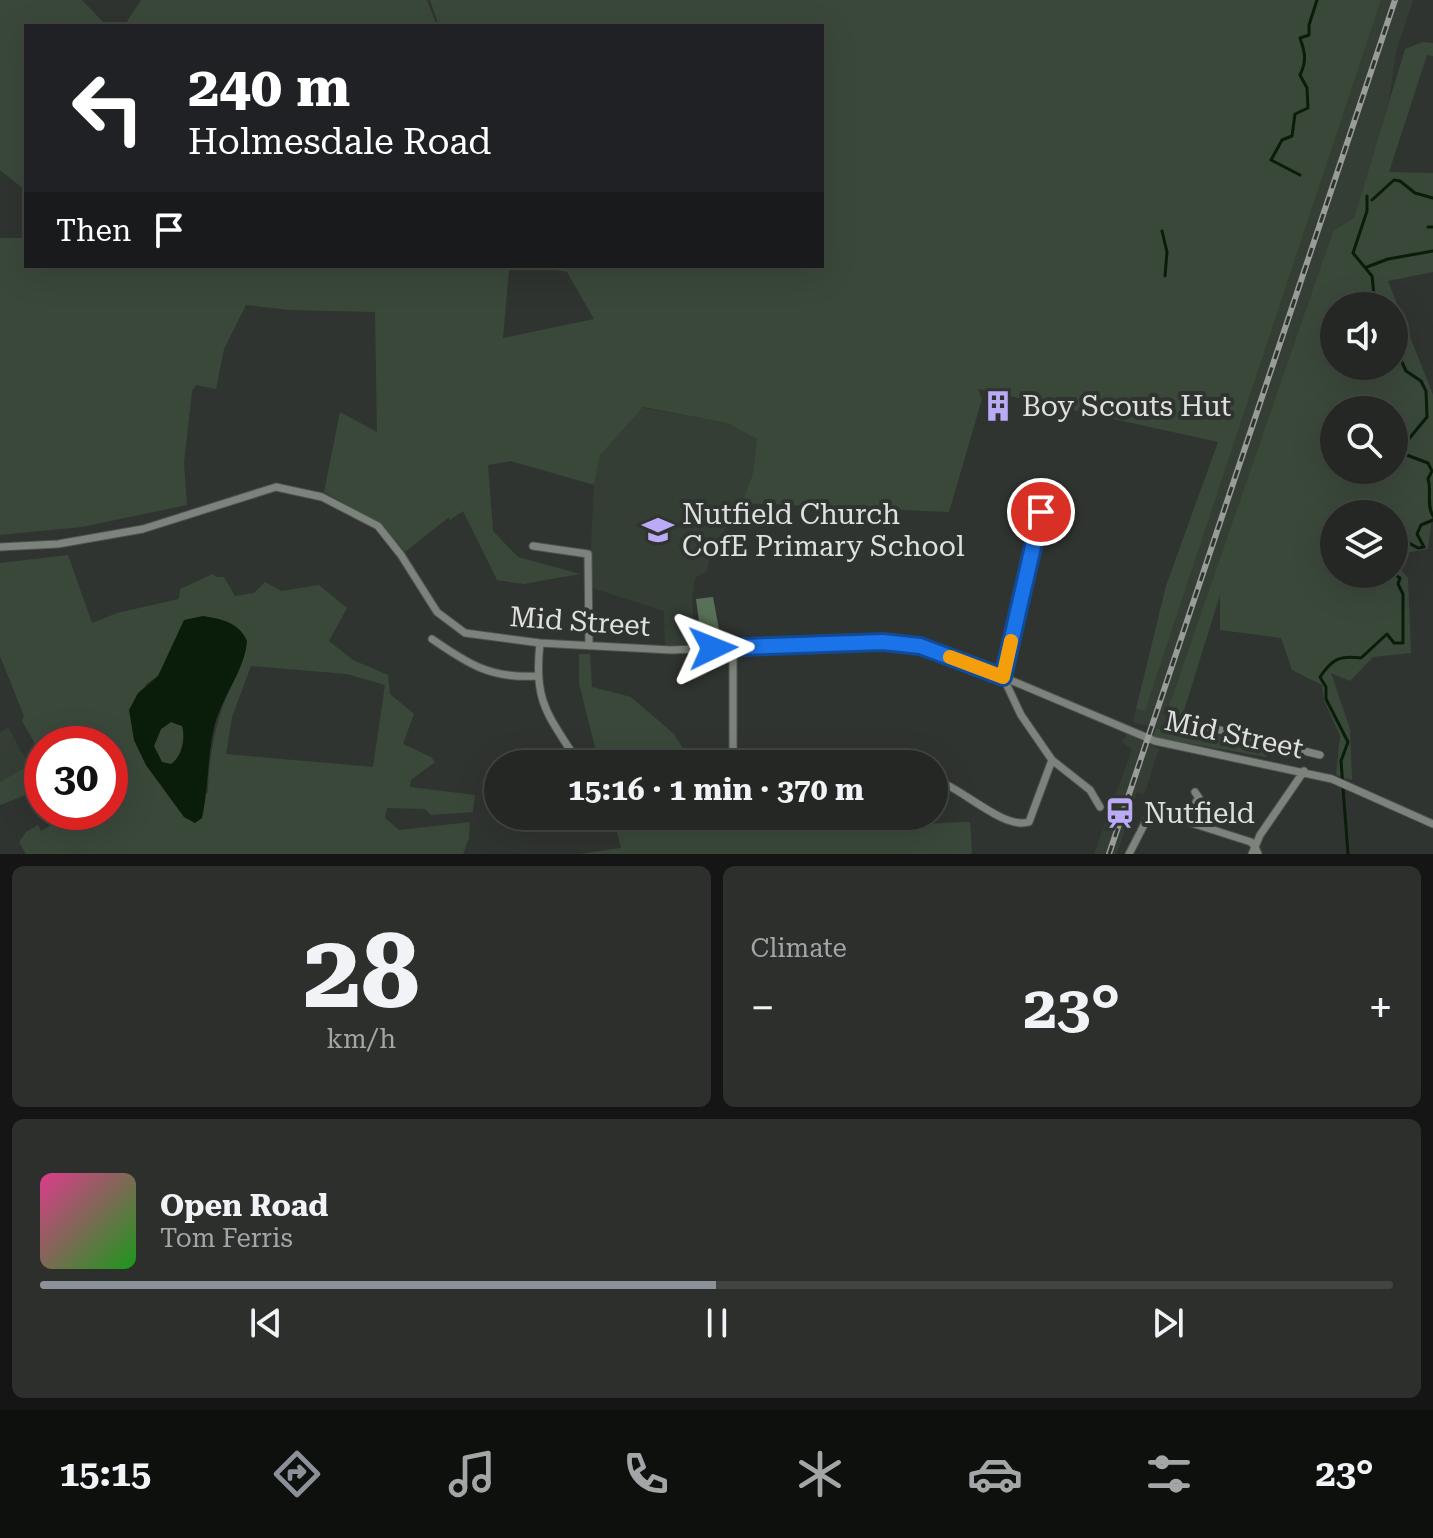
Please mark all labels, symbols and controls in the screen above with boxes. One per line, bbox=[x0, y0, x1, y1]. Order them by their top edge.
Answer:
text: 240 m bbox=[188, 54, 350, 120]
icon: left bbox=[56, 56, 160, 160]
text: Holmesdale Road bbox=[188, 121, 491, 163]
icon: arrive bbox=[147, 208, 191, 252]
text: Then bbox=[56, 213, 131, 248]
map controls bbox=[1320, 292, 1408, 588]
button: sound bbox=[1320, 292, 1408, 380]
building icon: Boy Scouts Hut bbox=[981, 389, 1015, 423]
place label: Boy Scouts Hut bbox=[1022, 390, 1231, 423]
button: search bbox=[1320, 396, 1408, 484]
pin bbox=[1007, 478, 1075, 546]
icon: arrive bbox=[1019, 490, 1063, 534]
place label: Nutfield Church CofE Primary School bbox=[682, 498, 965, 563]
button: layers bbox=[1320, 500, 1408, 588]
school or university icon: Nutfield Church CofE Primary School bbox=[641, 513, 675, 547]
street label: Mid Street bbox=[509, 600, 651, 643]
position arrow bbox=[671, 606, 755, 690]
street label: Mid Street bbox=[1162, 704, 1306, 765]
speed limit sign: 30 bbox=[24, 726, 128, 830]
text: 15:16 · 1 min · 370 m bbox=[568, 772, 864, 807]
station icon: Nutfield bbox=[1103, 796, 1137, 830]
place label: Nutfield bbox=[1144, 797, 1255, 830]
text: 28 bbox=[303, 911, 419, 1032]
text: Climate bbox=[751, 933, 847, 963]
text: 23° bbox=[1023, 972, 1120, 1043]
text: − bbox=[751, 982, 775, 1034]
text: + bbox=[1368, 982, 1393, 1034]
text: km/h bbox=[326, 1024, 396, 1054]
text: Open Road bbox=[160, 1188, 328, 1223]
text: Tom Ferris bbox=[160, 1223, 293, 1253]
icon: previous bbox=[244, 1301, 288, 1345]
icon: pause bbox=[695, 1301, 739, 1345]
icon: next bbox=[1146, 1301, 1190, 1345]
icon: directions bbox=[269, 1446, 325, 1502]
icon: music bbox=[444, 1446, 500, 1502]
icon: phone bbox=[618, 1446, 674, 1502]
icon: climate bbox=[792, 1446, 848, 1502]
icon: car bbox=[967, 1446, 1023, 1502]
icon: filters bbox=[1141, 1446, 1197, 1502]
text: 15:15 bbox=[59, 1453, 151, 1495]
text: 23° bbox=[1316, 1453, 1374, 1495]

